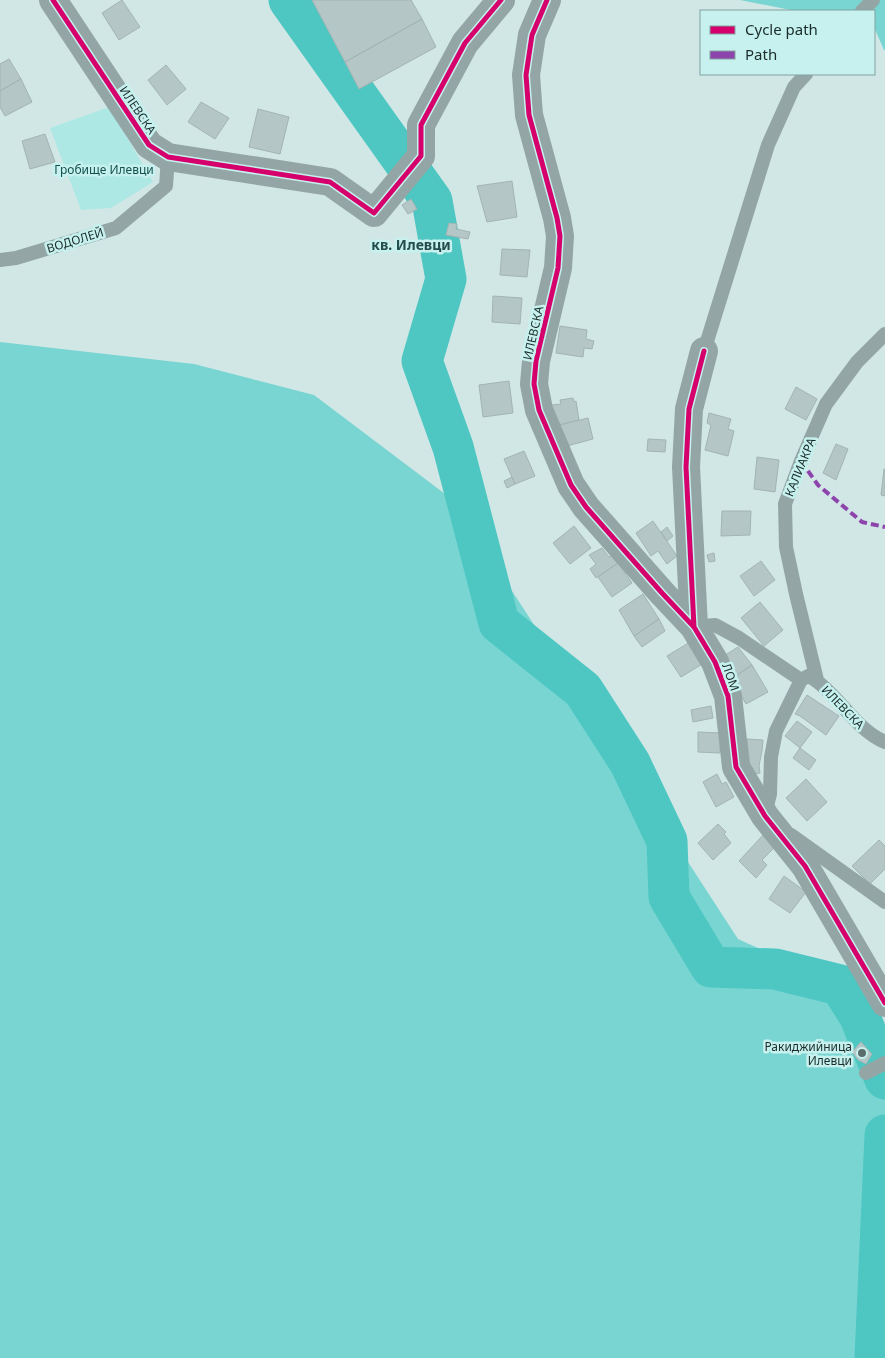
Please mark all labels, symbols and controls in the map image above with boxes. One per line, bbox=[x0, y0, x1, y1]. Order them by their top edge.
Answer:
legend bbox=[700, 10, 875, 75]
text: Cycle path bbox=[745, 19, 818, 39]
text: Path bbox=[745, 44, 777, 64]
street label: ИЛЕВСКА bbox=[116, 83, 161, 138]
park label: Гробище Илевци bbox=[54, 161, 154, 178]
street label: ВОДОЛЕЙ bbox=[44, 223, 106, 257]
district label: кв. Илевци bbox=[371, 235, 451, 254]
street label: ИЛЕВСКА bbox=[519, 304, 548, 362]
street label: КАЛИАКРА bbox=[780, 435, 820, 499]
street label: ЛОМ bbox=[718, 661, 744, 693]
street label: ИЛЕВСКА bbox=[818, 681, 868, 733]
place label: Ракиджийница Илевци bbox=[764, 1038, 852, 1069]
marker: Ракиджийница Илевци bbox=[856, 1047, 868, 1059]

